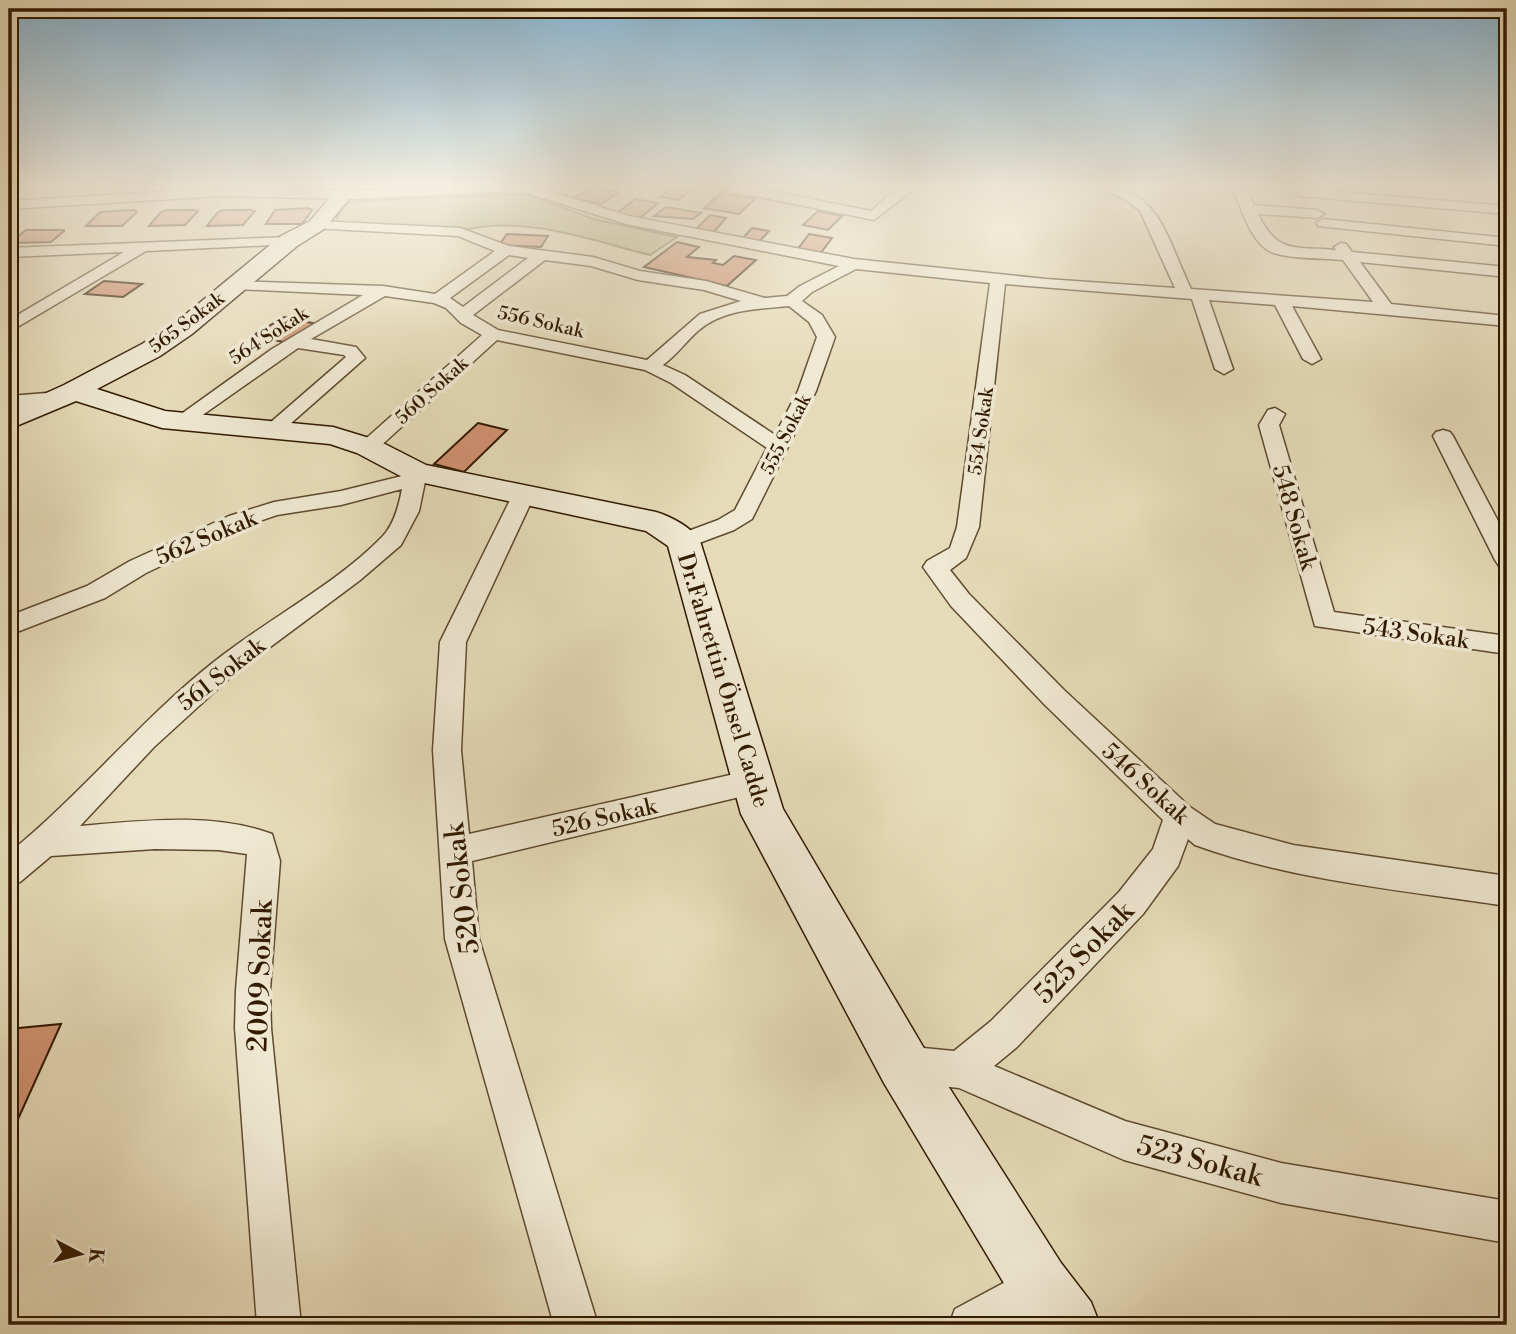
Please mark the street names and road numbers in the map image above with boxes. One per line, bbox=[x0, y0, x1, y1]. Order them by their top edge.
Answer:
street label: 565 Sokak bbox=[144, 286, 230, 359]
street label: 556 Sokak bbox=[495, 300, 587, 344]
street label: 564 Sokak bbox=[225, 301, 313, 370]
street label: 560 Sokak bbox=[390, 351, 474, 430]
street label: 554 Sokak bbox=[963, 385, 999, 476]
street label: 555 Sokak bbox=[755, 389, 817, 479]
street label: 548 Sokak bbox=[1266, 461, 1323, 574]
street label: 562 Sokak bbox=[152, 504, 262, 572]
street label: Dr.Fahrettin Önsel Cadde bbox=[671, 549, 777, 811]
street label: 543 Sokak bbox=[1361, 613, 1472, 655]
street label: 561 Sokak bbox=[172, 631, 272, 718]
street label: 546 Sokak bbox=[1096, 737, 1196, 831]
street label: 526 Sokak bbox=[549, 792, 660, 844]
street label: 520 Sokak bbox=[437, 820, 488, 956]
street label: 525 Sokak bbox=[1027, 894, 1142, 1011]
street label: 2009 Sokak bbox=[240, 898, 281, 1053]
street label: 523 Sokak bbox=[1133, 1128, 1268, 1195]

